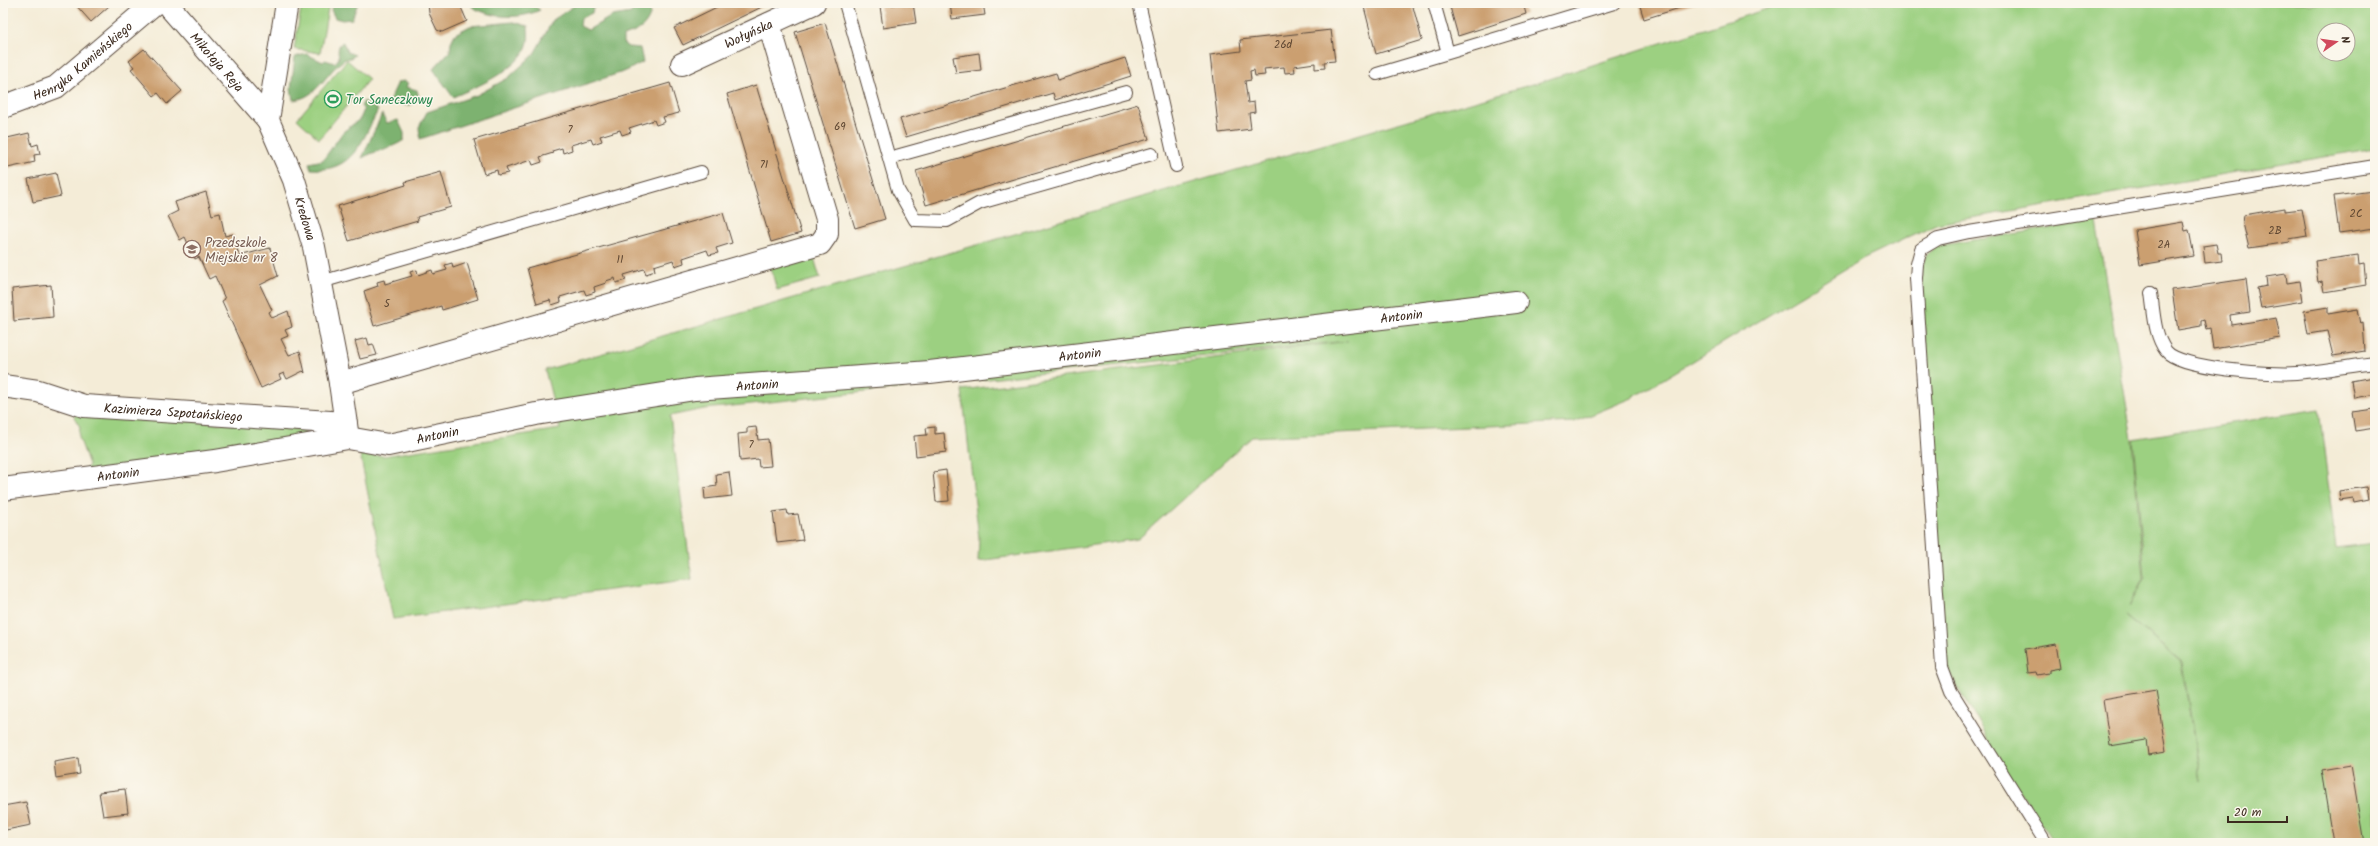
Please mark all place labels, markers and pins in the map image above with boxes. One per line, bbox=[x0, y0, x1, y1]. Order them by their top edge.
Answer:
sports icon: Tor Saneczkowy bbox=[323, 89, 343, 109]
place label: Tor Saneczkowy bbox=[346, 90, 433, 111]
place label: Przedszkole Miejskie nr 8 bbox=[205, 233, 278, 269]
school or university icon: Przedszkole Miejskie nr 8 bbox=[182, 239, 202, 259]

